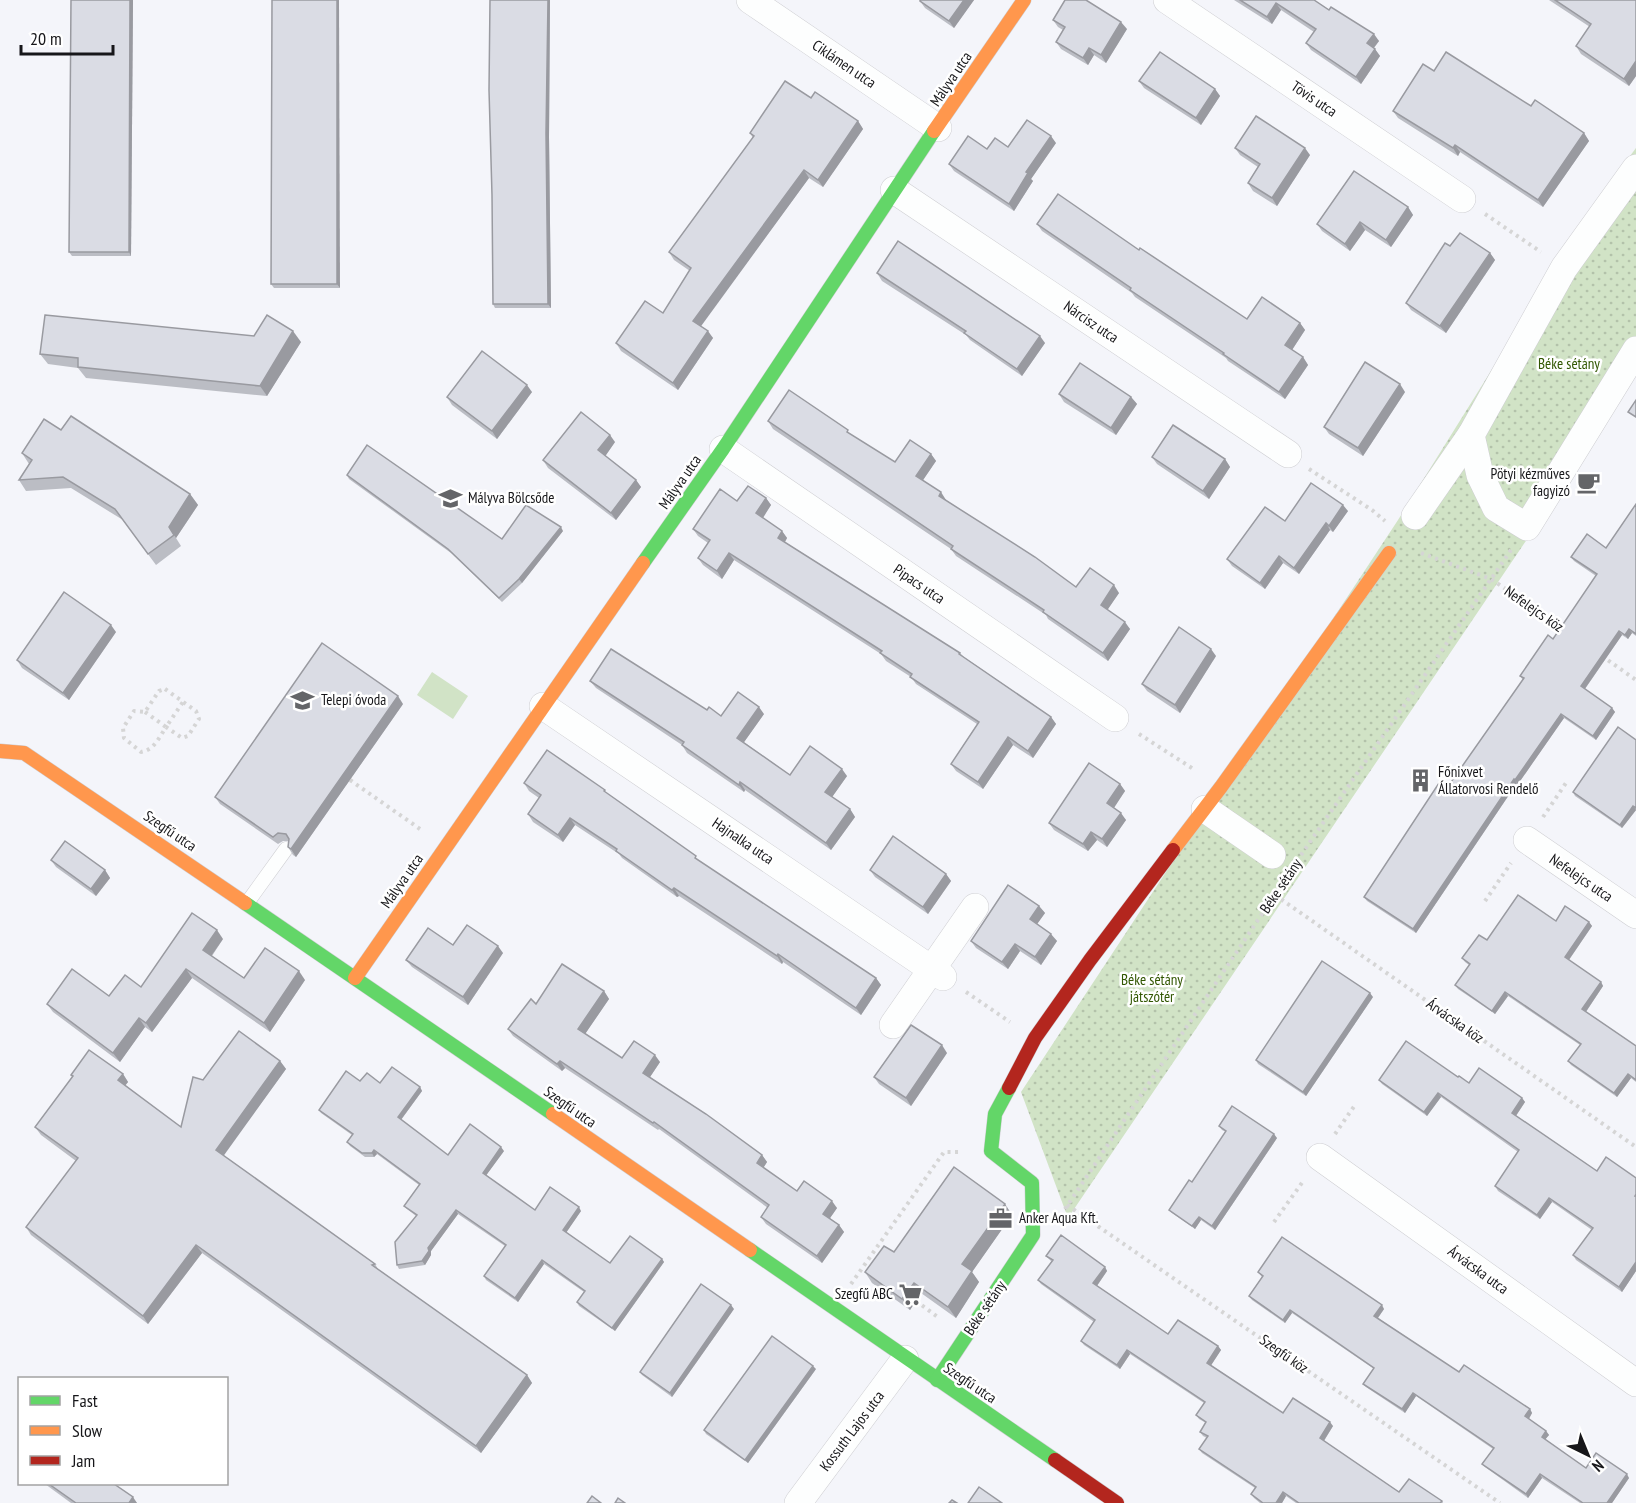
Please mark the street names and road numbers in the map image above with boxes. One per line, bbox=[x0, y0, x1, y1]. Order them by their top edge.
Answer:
street label: Ciklámen utca bbox=[809, 35, 880, 92]
street label: Mályva utca bbox=[925, 48, 976, 110]
street label: Tövis utca bbox=[1288, 76, 1341, 121]
street label: Nárcisz utca bbox=[1060, 296, 1122, 347]
street label: Mályva utca bbox=[654, 451, 705, 512]
street label: Pipacs utca bbox=[890, 559, 949, 608]
street label: Nefelejcs köz bbox=[1501, 581, 1568, 636]
street label: Szegfű utca bbox=[140, 806, 200, 855]
street label: Hajnalka utca bbox=[709, 813, 778, 868]
street label: Nefelejcs utca bbox=[1546, 849, 1617, 906]
street label: Mályva utca bbox=[376, 850, 427, 911]
street label: Béke sétány bbox=[1255, 854, 1306, 917]
street label: Árvácska köz bbox=[1423, 994, 1488, 1047]
street label: Szegfű utca bbox=[540, 1082, 600, 1131]
street label: Árvácska utca bbox=[1444, 1241, 1512, 1298]
street label: Béke sétány bbox=[959, 1276, 1010, 1339]
street label: Szegfű köz bbox=[1256, 1330, 1312, 1377]
street label: Szegfű utca bbox=[940, 1358, 1000, 1407]
street label: Kossuth Lajos utca bbox=[815, 1387, 888, 1475]

